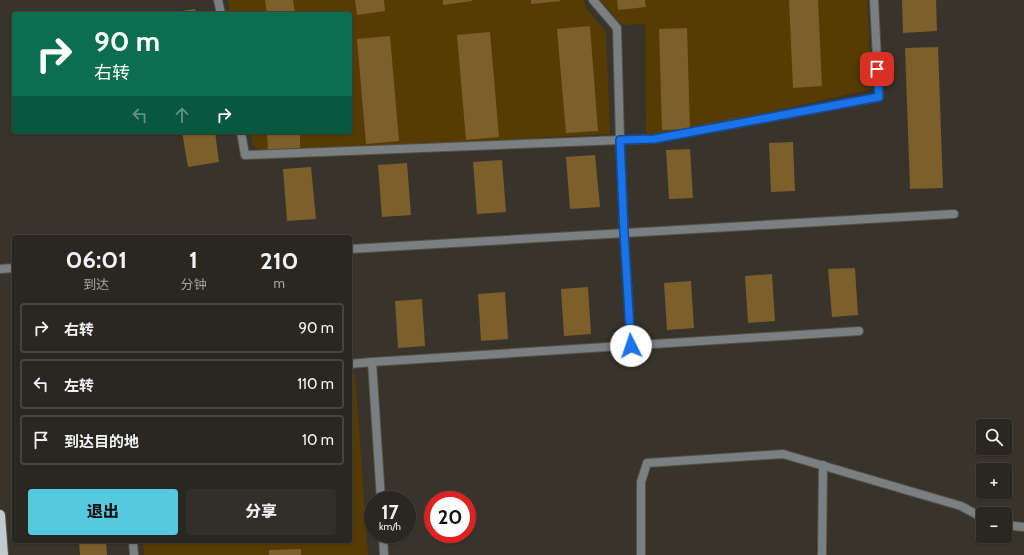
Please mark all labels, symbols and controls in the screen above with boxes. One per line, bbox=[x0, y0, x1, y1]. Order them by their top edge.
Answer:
text: 90 m bbox=[94, 24, 160, 58]
icon: right bbox=[28, 28, 80, 80]
pin bbox=[860, 52, 894, 86]
icon: arrive bbox=[866, 58, 888, 80]
text: 右转 bbox=[94, 62, 130, 84]
icon: left bbox=[129, 104, 151, 126]
icon: ahead bbox=[171, 104, 193, 126]
icon: right bbox=[213, 104, 235, 126]
text: 06:01 bbox=[65, 245, 127, 274]
text: 1 bbox=[189, 245, 198, 274]
text: 210 bbox=[260, 246, 298, 275]
text: m bbox=[274, 275, 285, 291]
text: 到达 bbox=[83, 276, 109, 292]
text: 分钟 bbox=[181, 276, 207, 292]
icon: right bbox=[30, 317, 52, 339]
text: 90 m bbox=[298, 319, 334, 337]
text: 右转 bbox=[64, 321, 94, 339]
position arrow bbox=[610, 325, 652, 367]
icon: left bbox=[30, 373, 52, 395]
text: 110 m bbox=[297, 375, 334, 393]
text: 左转 bbox=[64, 377, 94, 395]
map controls bbox=[976, 419, 1012, 543]
button: search bbox=[976, 419, 1012, 455]
icon: arrive bbox=[30, 429, 52, 451]
text: 10 m bbox=[302, 431, 334, 449]
text: 到达目的地 bbox=[64, 433, 139, 451]
button: + bbox=[976, 463, 1012, 499]
button: 退出 bbox=[28, 489, 178, 535]
button: 分享 bbox=[186, 489, 336, 535]
speed limit sign: 20 bbox=[424, 491, 476, 543]
text: 17 bbox=[381, 500, 399, 524]
button: − bbox=[976, 507, 1012, 543]
text: km/h bbox=[379, 520, 401, 533]

